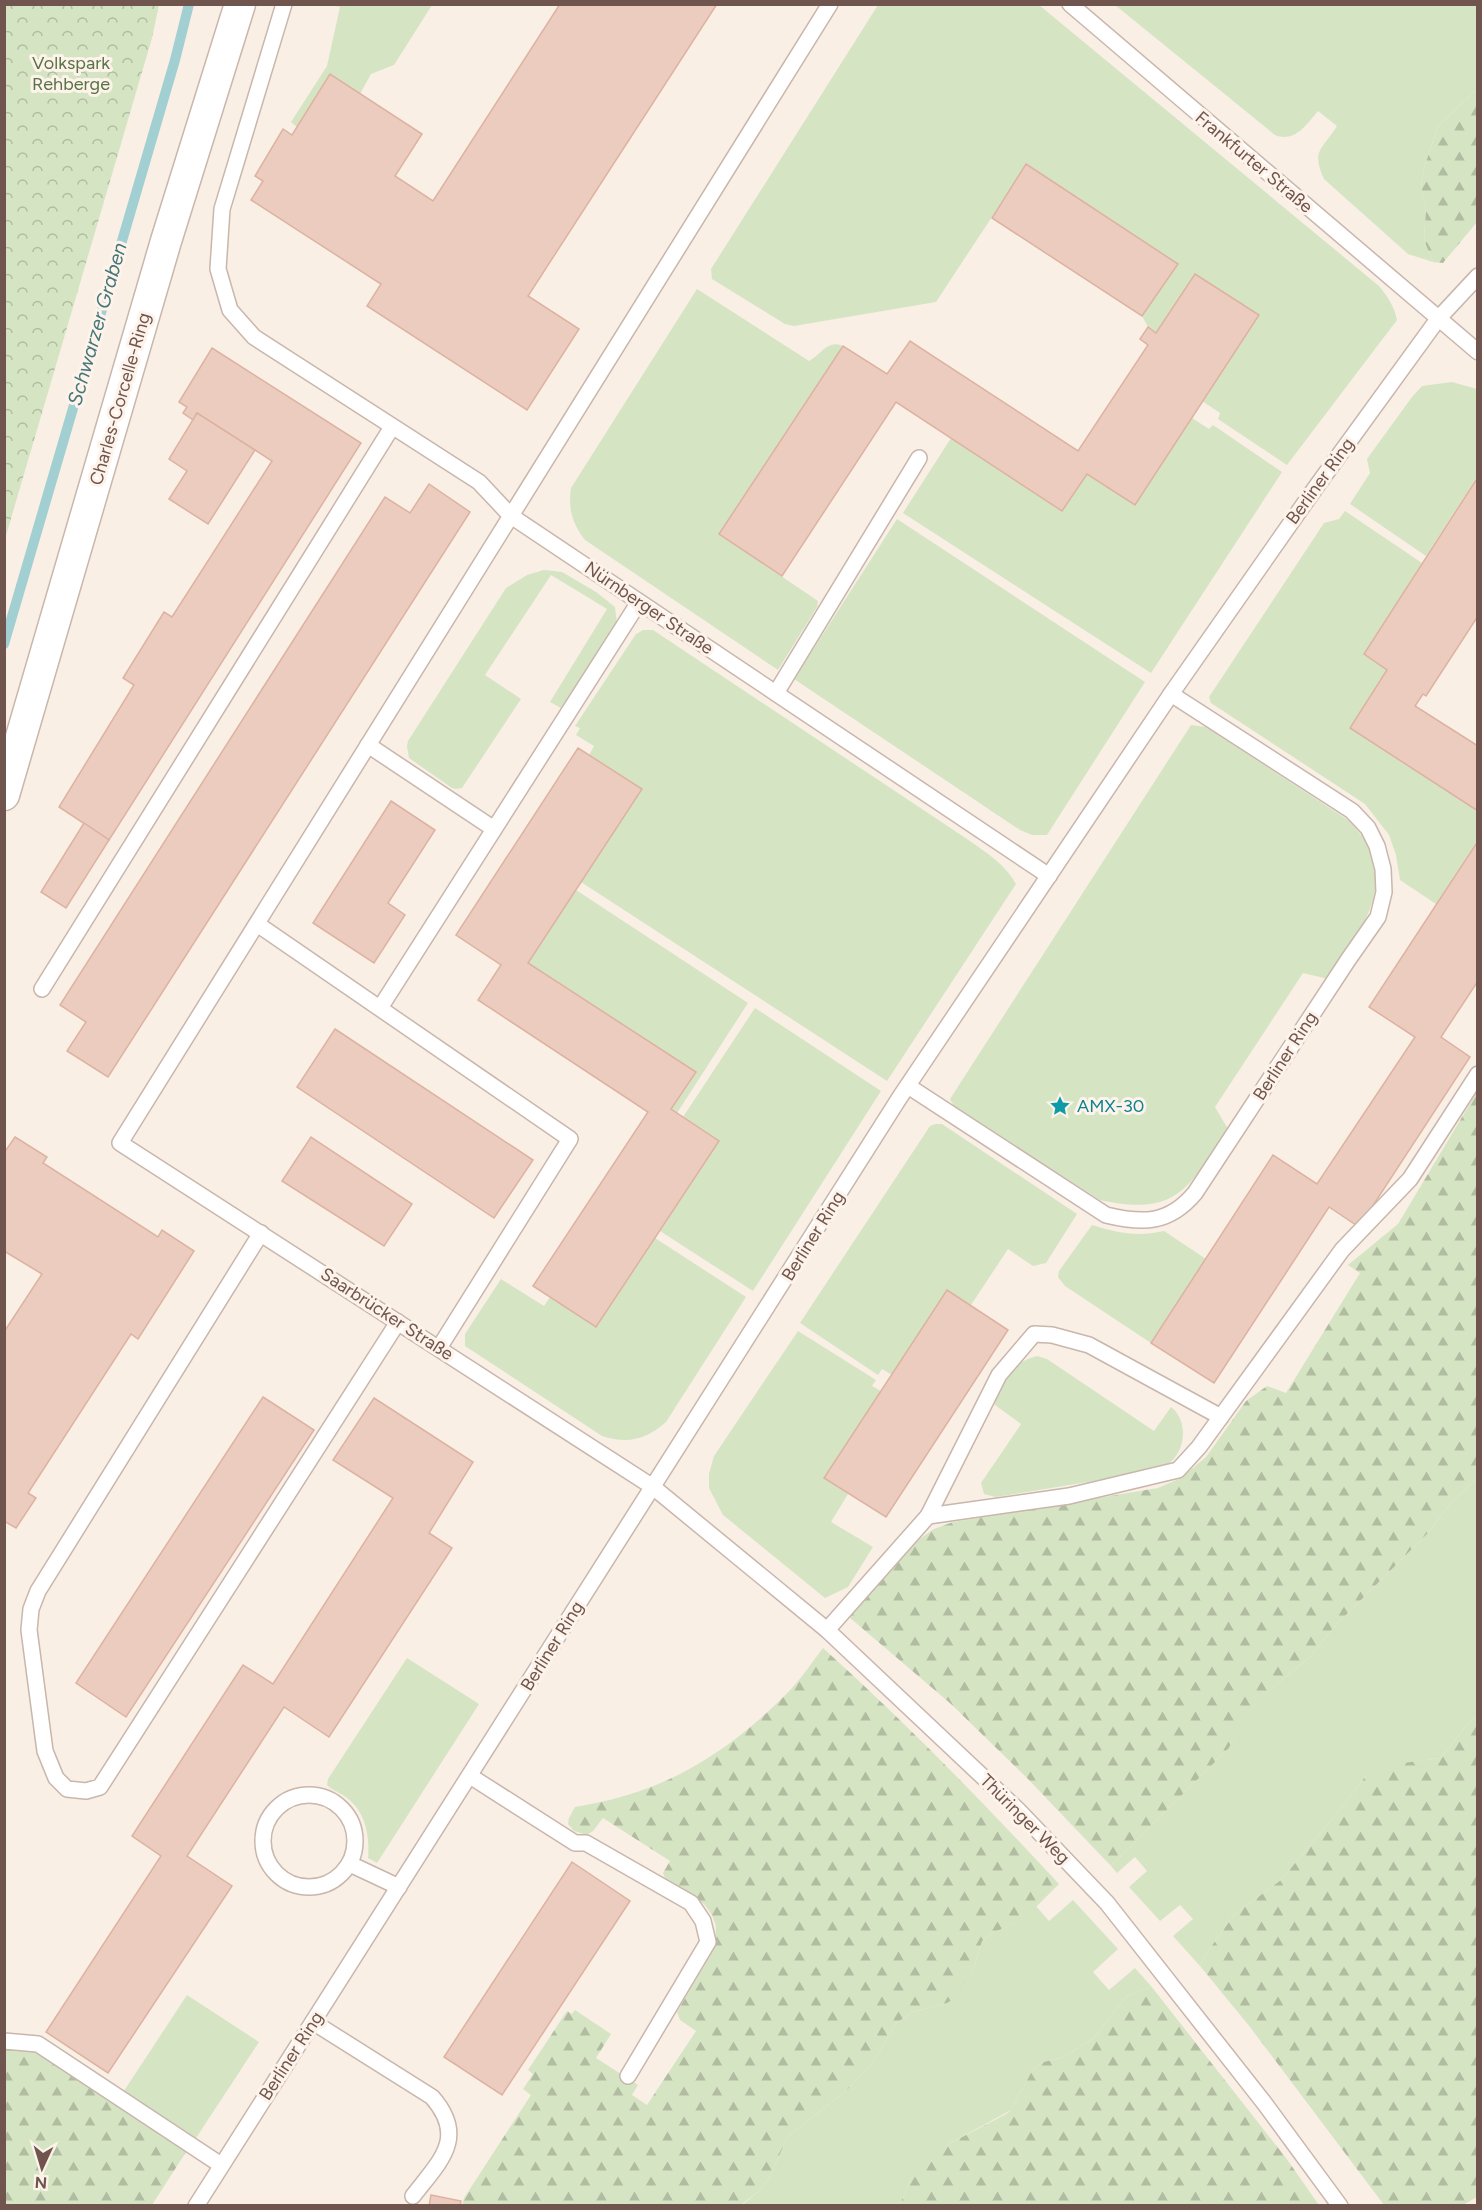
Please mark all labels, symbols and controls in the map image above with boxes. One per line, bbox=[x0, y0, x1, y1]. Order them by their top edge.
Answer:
park label: Volkspark Rehberge bbox=[32, 52, 110, 95]
street label: Frankfurter Straße bbox=[1191, 106, 1317, 218]
water label: Schwarzer Graben bbox=[62, 240, 132, 408]
street label: Charles-Corcelle-Ring bbox=[85, 310, 155, 488]
street label: Berliner Ring bbox=[1281, 433, 1359, 529]
street label: Nürnberger Straße bbox=[580, 557, 718, 659]
street label: Berliner Ring bbox=[1248, 1007, 1322, 1105]
place icon: AMX-30 bbox=[1048, 1094, 1072, 1118]
place label: AMX-30 bbox=[1077, 1095, 1144, 1117]
street label: Berliner Ring bbox=[777, 1187, 849, 1285]
street label: Saarbrücker Straße bbox=[316, 1263, 458, 1365]
street label: Berliner Ring bbox=[516, 1597, 588, 1695]
street label: Thüringer Weg bbox=[975, 1769, 1075, 1869]
street label: Berliner Ring bbox=[254, 2007, 328, 2105]
north arrow bbox=[12, 2138, 72, 2198]
text: N bbox=[34, 2173, 48, 2192]

